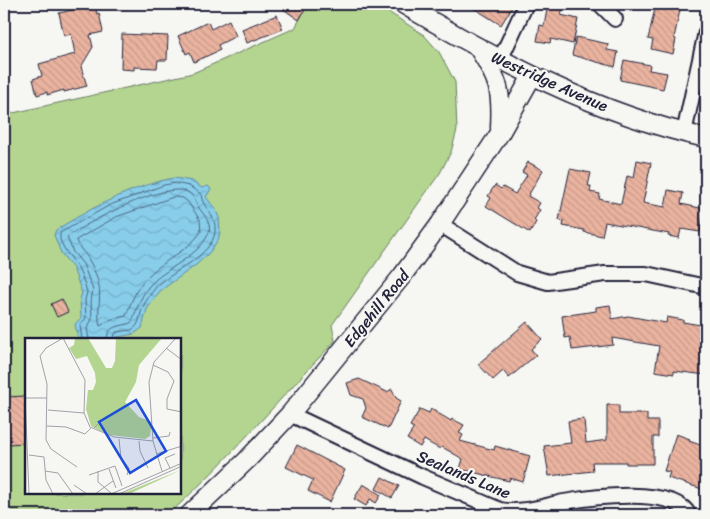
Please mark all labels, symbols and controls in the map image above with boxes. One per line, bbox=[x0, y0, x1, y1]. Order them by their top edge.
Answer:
street label: Westridge Avenue bbox=[487, 43, 613, 120]
street label: Edgehill Road bbox=[336, 262, 418, 354]
inset map bbox=[25, 338, 181, 494]
street label: Sealands Lane bbox=[412, 442, 515, 507]

